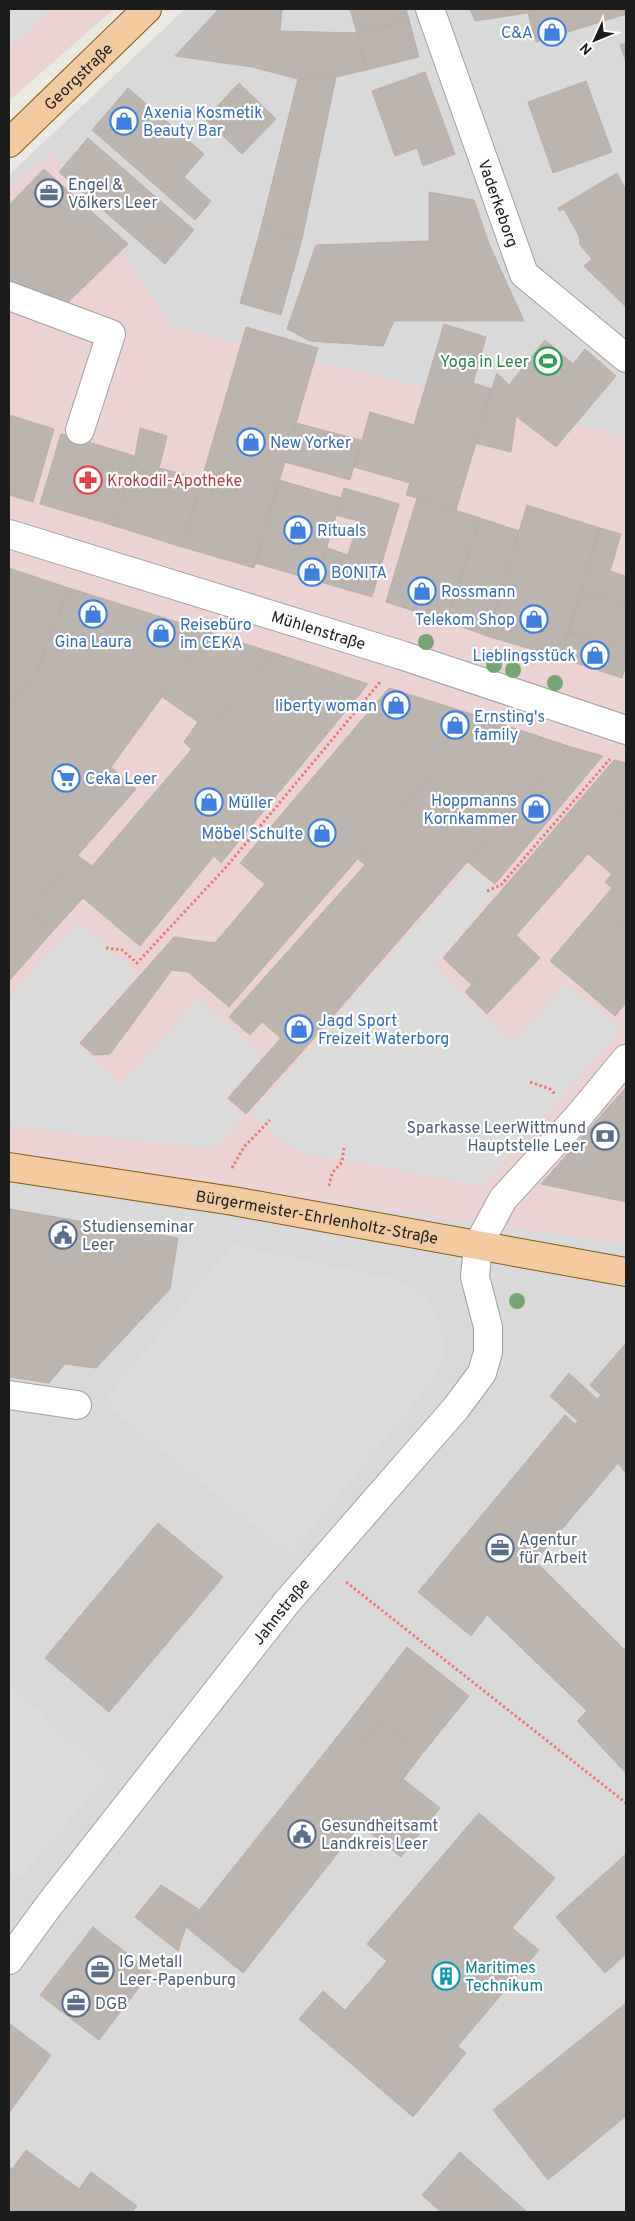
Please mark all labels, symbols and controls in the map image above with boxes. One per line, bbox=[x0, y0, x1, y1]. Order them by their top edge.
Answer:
north arrow bbox=[570, 15, 620, 65]
shop icon: C&A bbox=[537, 17, 567, 47]
place label: C&A bbox=[501, 24, 533, 44]
text: N bbox=[577, 38, 596, 58]
street label: Georgstraße bbox=[41, 40, 118, 115]
place label: Axenia Kosmetik Beauty Bar bbox=[143, 104, 263, 142]
shop icon: Axenia Kosmetik Beauty Bar bbox=[109, 106, 139, 136]
street label: Vaderkeborg bbox=[472, 157, 522, 250]
place label: Engel & Völkers Leer bbox=[68, 176, 158, 214]
office icon: Engel & Völkers Leer bbox=[34, 178, 64, 208]
sports icon: Yoga in Leer bbox=[533, 346, 563, 376]
place label: Yoga in Leer bbox=[440, 353, 529, 373]
shop icon: New Yorker bbox=[236, 427, 266, 457]
place label: New Yorker bbox=[270, 434, 351, 454]
pharmacy icon: Krokodil-Apotheke bbox=[73, 465, 103, 495]
place label: Krokodil-Apotheke bbox=[107, 472, 242, 492]
shop icon: Rituals bbox=[283, 515, 313, 545]
place label: Rituals bbox=[317, 522, 367, 542]
shop icon: BONITA bbox=[297, 557, 327, 587]
place label: BONITA bbox=[331, 564, 387, 584]
shop icon: Rossmann bbox=[407, 576, 437, 606]
place label: Rossmann bbox=[441, 583, 516, 603]
shop icon: Gina Laura bbox=[78, 599, 108, 629]
shop icon: Telekom Shop bbox=[519, 604, 549, 634]
street label: Mühlenstraße bbox=[268, 608, 368, 655]
place label: Telekom Shop bbox=[415, 611, 515, 631]
place label: Reisebüro im CEKA bbox=[180, 616, 252, 654]
shop icon: Reisebüro im CEKA bbox=[146, 618, 176, 648]
place label: Gina Laura bbox=[54, 633, 132, 653]
shop icon: Lieblingsstück bbox=[580, 640, 610, 670]
place label: Lieblingsstück bbox=[472, 647, 576, 667]
shop icon: liberty woman bbox=[381, 690, 411, 720]
place label: liberty woman bbox=[275, 697, 377, 717]
place label: Ernsting's family bbox=[474, 708, 545, 746]
shop icon: Ernsting's family bbox=[440, 710, 470, 740]
supermarket icon: Ceka Leer bbox=[51, 763, 81, 793]
place label: Ceka Leer bbox=[85, 770, 157, 790]
shop icon: Müller bbox=[194, 787, 224, 817]
place label: Hoppmanns Kornkammer bbox=[424, 792, 517, 830]
place label: Müller bbox=[228, 794, 273, 814]
shop icon: Hoppmanns Kornkammer bbox=[521, 794, 551, 824]
shop icon: Möbel Schulte bbox=[307, 818, 337, 848]
place label: Möbel Schulte bbox=[201, 825, 303, 845]
place label: Jagd Sport Freizeit Waterborg bbox=[318, 1012, 449, 1050]
shop icon: Jagd Sport Freizeit Waterborg bbox=[284, 1014, 314, 1044]
place label: Sparkasse LeerWittmund Hauptstelle Leer bbox=[406, 1119, 586, 1157]
bank icon: Sparkasse LeerWittmund Hauptstelle Leer bbox=[590, 1121, 620, 1151]
street label: Bürgermeister-Ehrlenholtz-Straße bbox=[194, 1187, 439, 1250]
place label: Studienseminar Leer bbox=[82, 1218, 195, 1256]
public building icon: Studienseminar Leer bbox=[48, 1220, 78, 1250]
place label: Agentur für Arbeit bbox=[519, 1531, 588, 1569]
office icon: Agentur für Arbeit bbox=[485, 1533, 515, 1563]
street label: Jahnstraße bbox=[249, 1575, 315, 1650]
place label: Gesundheitsamt Landkreis Leer bbox=[321, 1817, 438, 1855]
public building icon: Gesundheitsamt Landkreis Leer bbox=[287, 1819, 317, 1849]
place label: IG Metall Leer-Papenburg bbox=[119, 1953, 236, 1991]
office icon: IG Metall Leer-Papenburg bbox=[85, 1955, 115, 1985]
place label: Maritimes Technikum bbox=[465, 1959, 543, 1997]
building icon: Maritimes Technikum bbox=[431, 1961, 461, 1991]
office icon: DGB bbox=[61, 1988, 91, 2018]
place label: DGB bbox=[95, 1995, 127, 2015]

